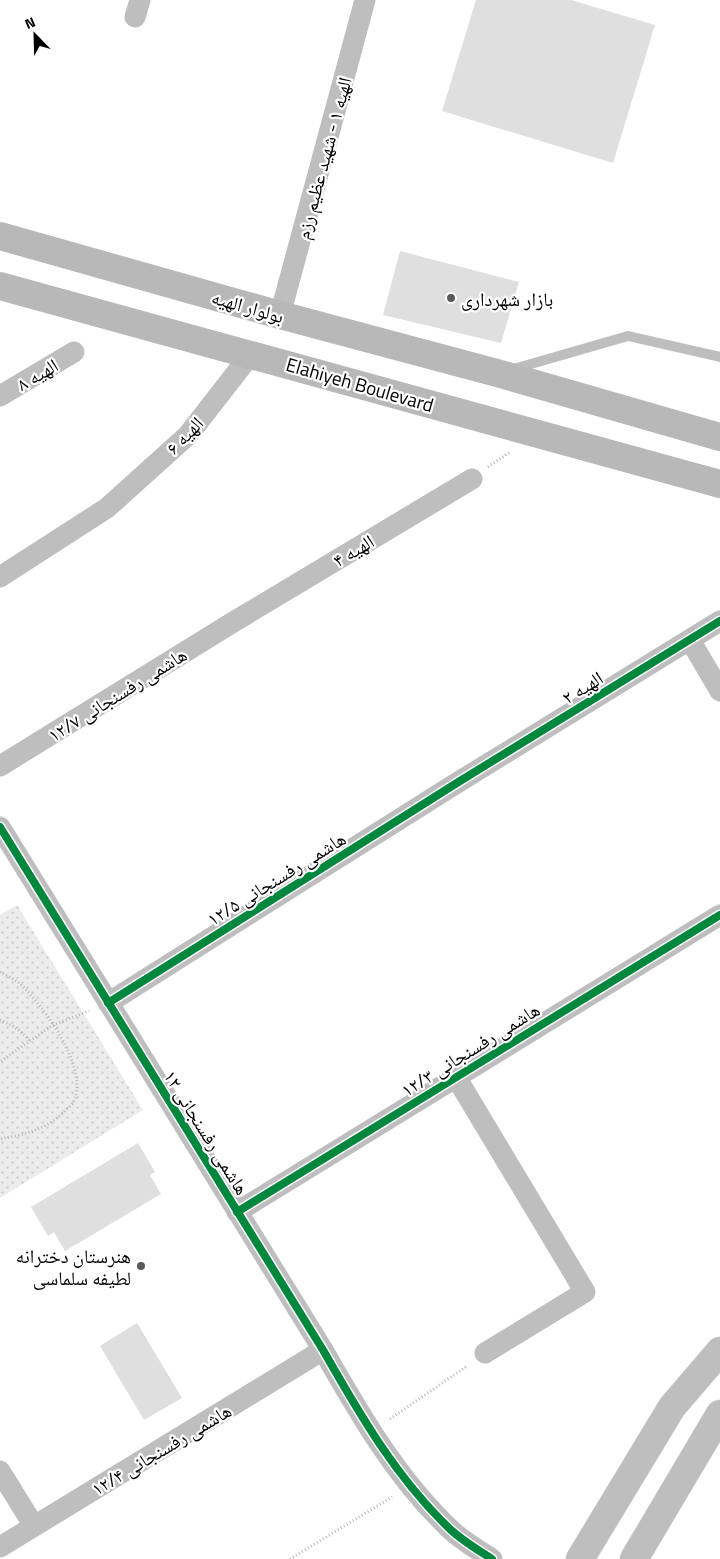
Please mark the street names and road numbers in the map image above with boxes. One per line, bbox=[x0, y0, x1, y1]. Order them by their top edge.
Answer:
street label: الهیه ۱ - شهید عظیم رزم bbox=[287, 74, 359, 242]
street label: بولوار الهیه bbox=[208, 282, 288, 330]
street label: Elahiyeh Boulevard bbox=[283, 349, 437, 419]
street label: الهیه ۸ bbox=[11, 350, 63, 398]
street label: الهیه ۶ bbox=[158, 409, 210, 461]
street label: الهیه ۴ bbox=[327, 526, 379, 574]
street label: هاشمی رفسنجانی ۱۲/۷ bbox=[42, 640, 192, 748]
street label: الهیه ۲ bbox=[556, 663, 608, 711]
street label: هاشمی رفسنجانی ۱۲/۵ bbox=[201, 824, 351, 932]
street label: هاشمی رفسنجانی ۱۲/۳ bbox=[395, 995, 545, 1103]
street label: هاشمی رفسنجانی ۱۲ bbox=[157, 1064, 257, 1200]
street label: هاشمی رفسنجانی ۱۲/۴ bbox=[85, 1396, 237, 1502]

